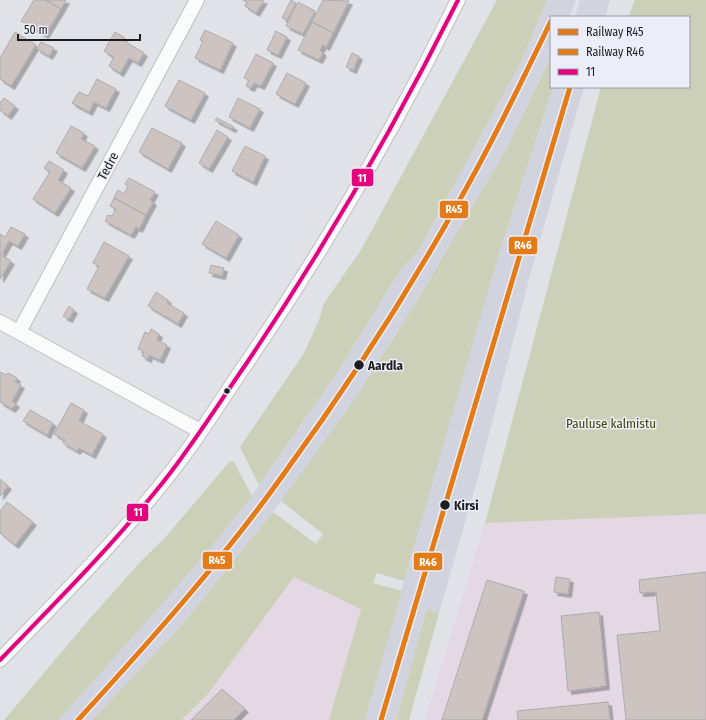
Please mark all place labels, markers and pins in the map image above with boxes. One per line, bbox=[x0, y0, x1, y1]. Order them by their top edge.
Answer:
marker: Aardla bbox=[352, 358, 366, 372]
place label: Aardla bbox=[367, 358, 403, 373]
unlabelled marker bbox=[222, 386, 232, 396]
marker: Kirsi bbox=[438, 498, 452, 512]
place label: Kirsi bbox=[454, 498, 479, 513]

